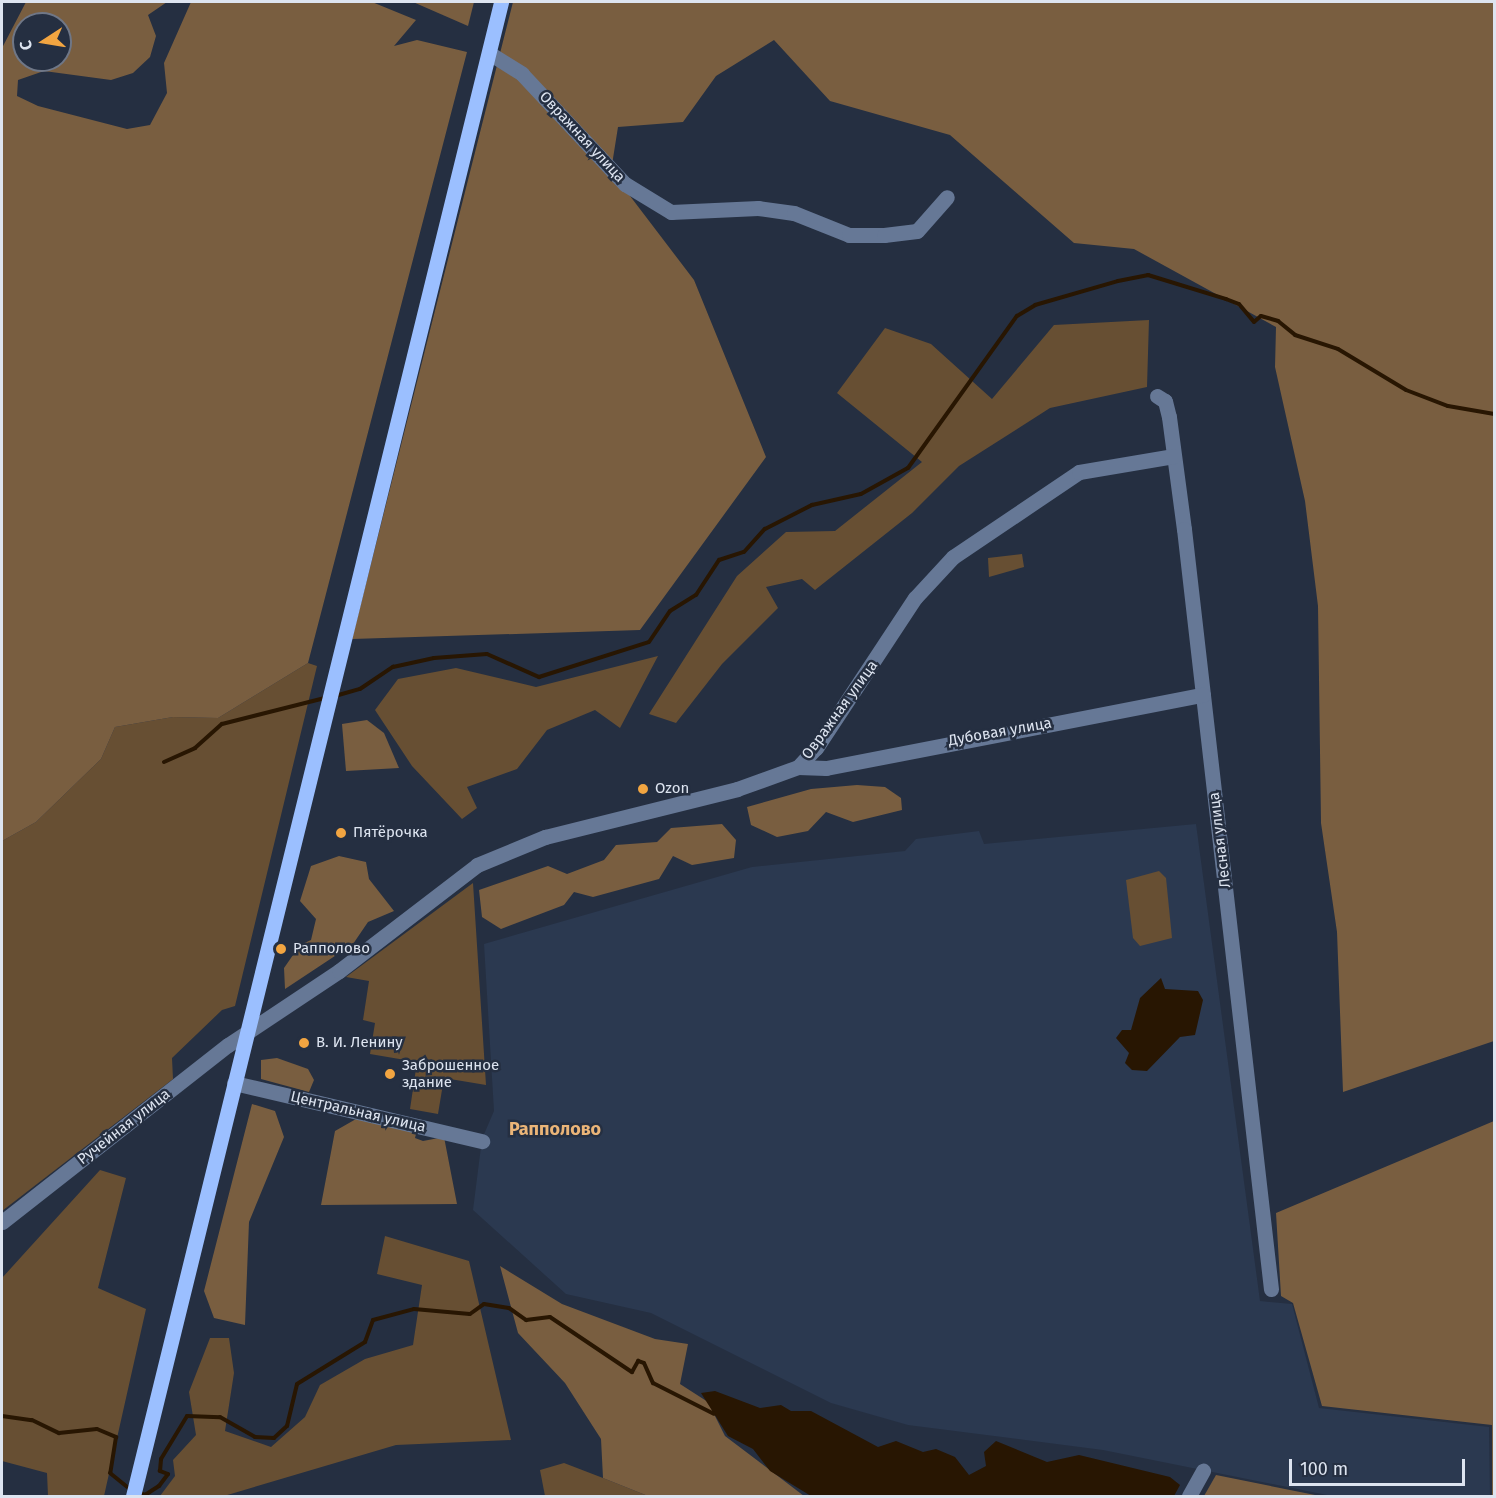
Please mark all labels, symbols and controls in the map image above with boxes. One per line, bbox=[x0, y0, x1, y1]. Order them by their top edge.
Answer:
north arrow bbox=[12, 12, 72, 72]
text: С bbox=[16, 39, 36, 52]
street label: Овражная улица bbox=[535, 88, 629, 186]
street label: Овражная улица bbox=[798, 657, 882, 763]
street label: Дубовая улица bbox=[947, 714, 1053, 750]
place label: Ozon bbox=[655, 780, 689, 798]
marker: Ozon bbox=[636, 782, 650, 796]
street label: Лесная улица bbox=[1205, 791, 1235, 889]
place label: Пятёрочка bbox=[353, 824, 428, 842]
marker: Пятёрочка bbox=[334, 826, 348, 840]
place label: Рапполово bbox=[293, 940, 370, 958]
marker: Рапполово bbox=[274, 942, 288, 956]
place label: В. И. Ленину bbox=[316, 1034, 403, 1052]
marker: В. И. Ленину bbox=[297, 1036, 311, 1050]
place label: Заброшенное здание bbox=[402, 1056, 499, 1091]
marker: Заброшенное здание bbox=[383, 1067, 397, 1081]
street label: Ручейная улица bbox=[74, 1085, 174, 1169]
street label: Центральная улица bbox=[289, 1088, 427, 1136]
district label: Рапполово bbox=[509, 1118, 601, 1140]
scale bar bbox=[1292, 1447, 1468, 1485]
text: 100 m bbox=[1300, 1458, 1348, 1480]

